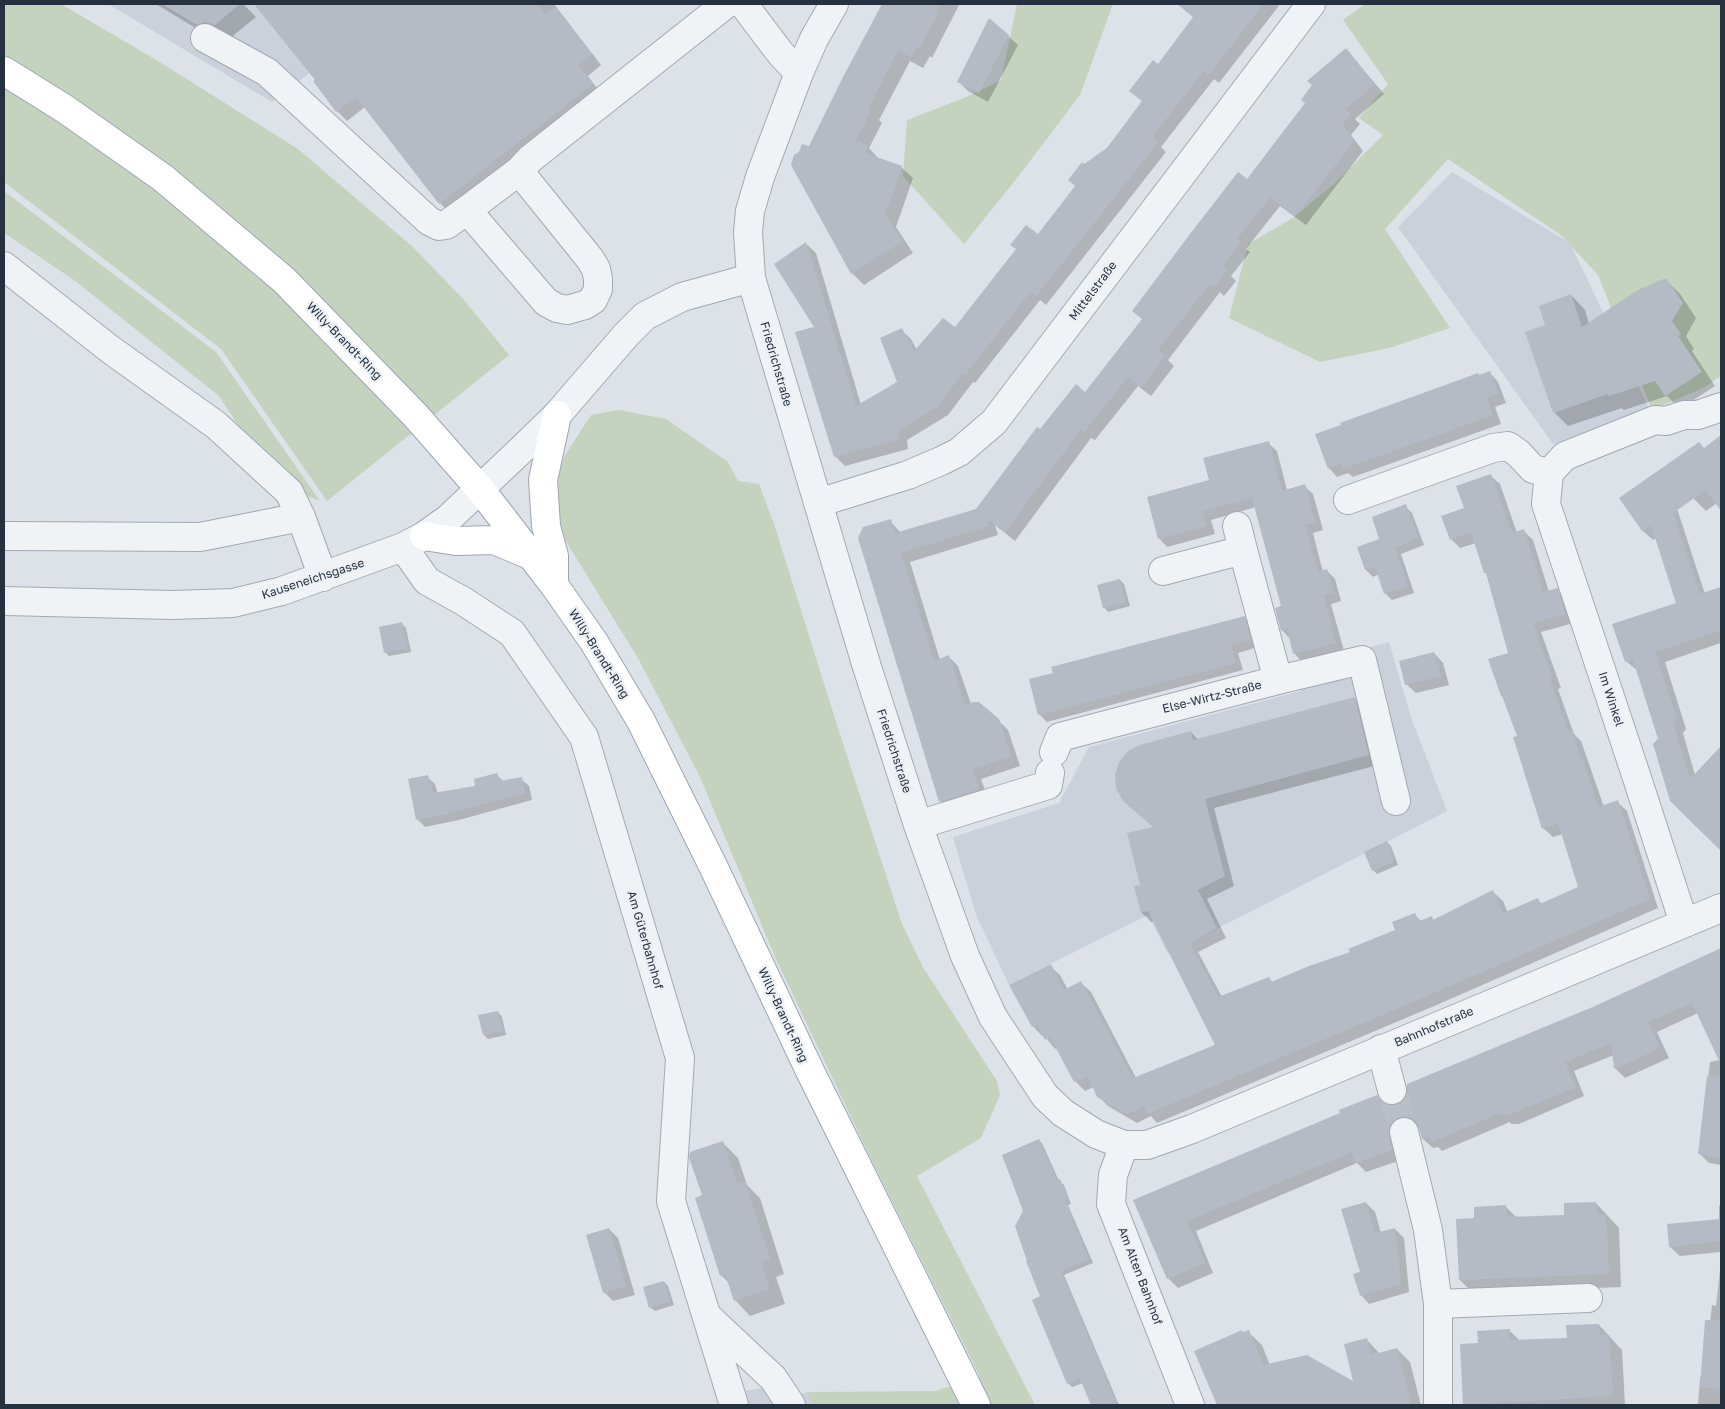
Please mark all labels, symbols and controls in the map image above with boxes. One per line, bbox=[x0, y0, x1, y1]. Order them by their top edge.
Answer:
street label: Mittelstraße bbox=[1066, 259, 1120, 323]
street label: Willy-Brandt-Ring bbox=[303, 299, 385, 383]
street label: Friedrichstraße bbox=[757, 320, 795, 408]
street label: Kauseneichsgasse bbox=[260, 556, 366, 602]
street label: Willy-Brandt-Ring bbox=[566, 607, 632, 701]
street label: Im Winkel bbox=[1595, 670, 1627, 728]
street label: Else-Wirtz-Straße bbox=[1161, 678, 1263, 716]
street label: Friedrichstraße bbox=[874, 707, 914, 795]
street label: Am Güterbahnhof bbox=[624, 889, 666, 991]
street label: Willy-Brandt-Ring bbox=[755, 965, 811, 1065]
street label: Bahnhofstraße bbox=[1392, 1004, 1476, 1050]
street label: Am Alten Bahnhof bbox=[1115, 1225, 1165, 1327]

